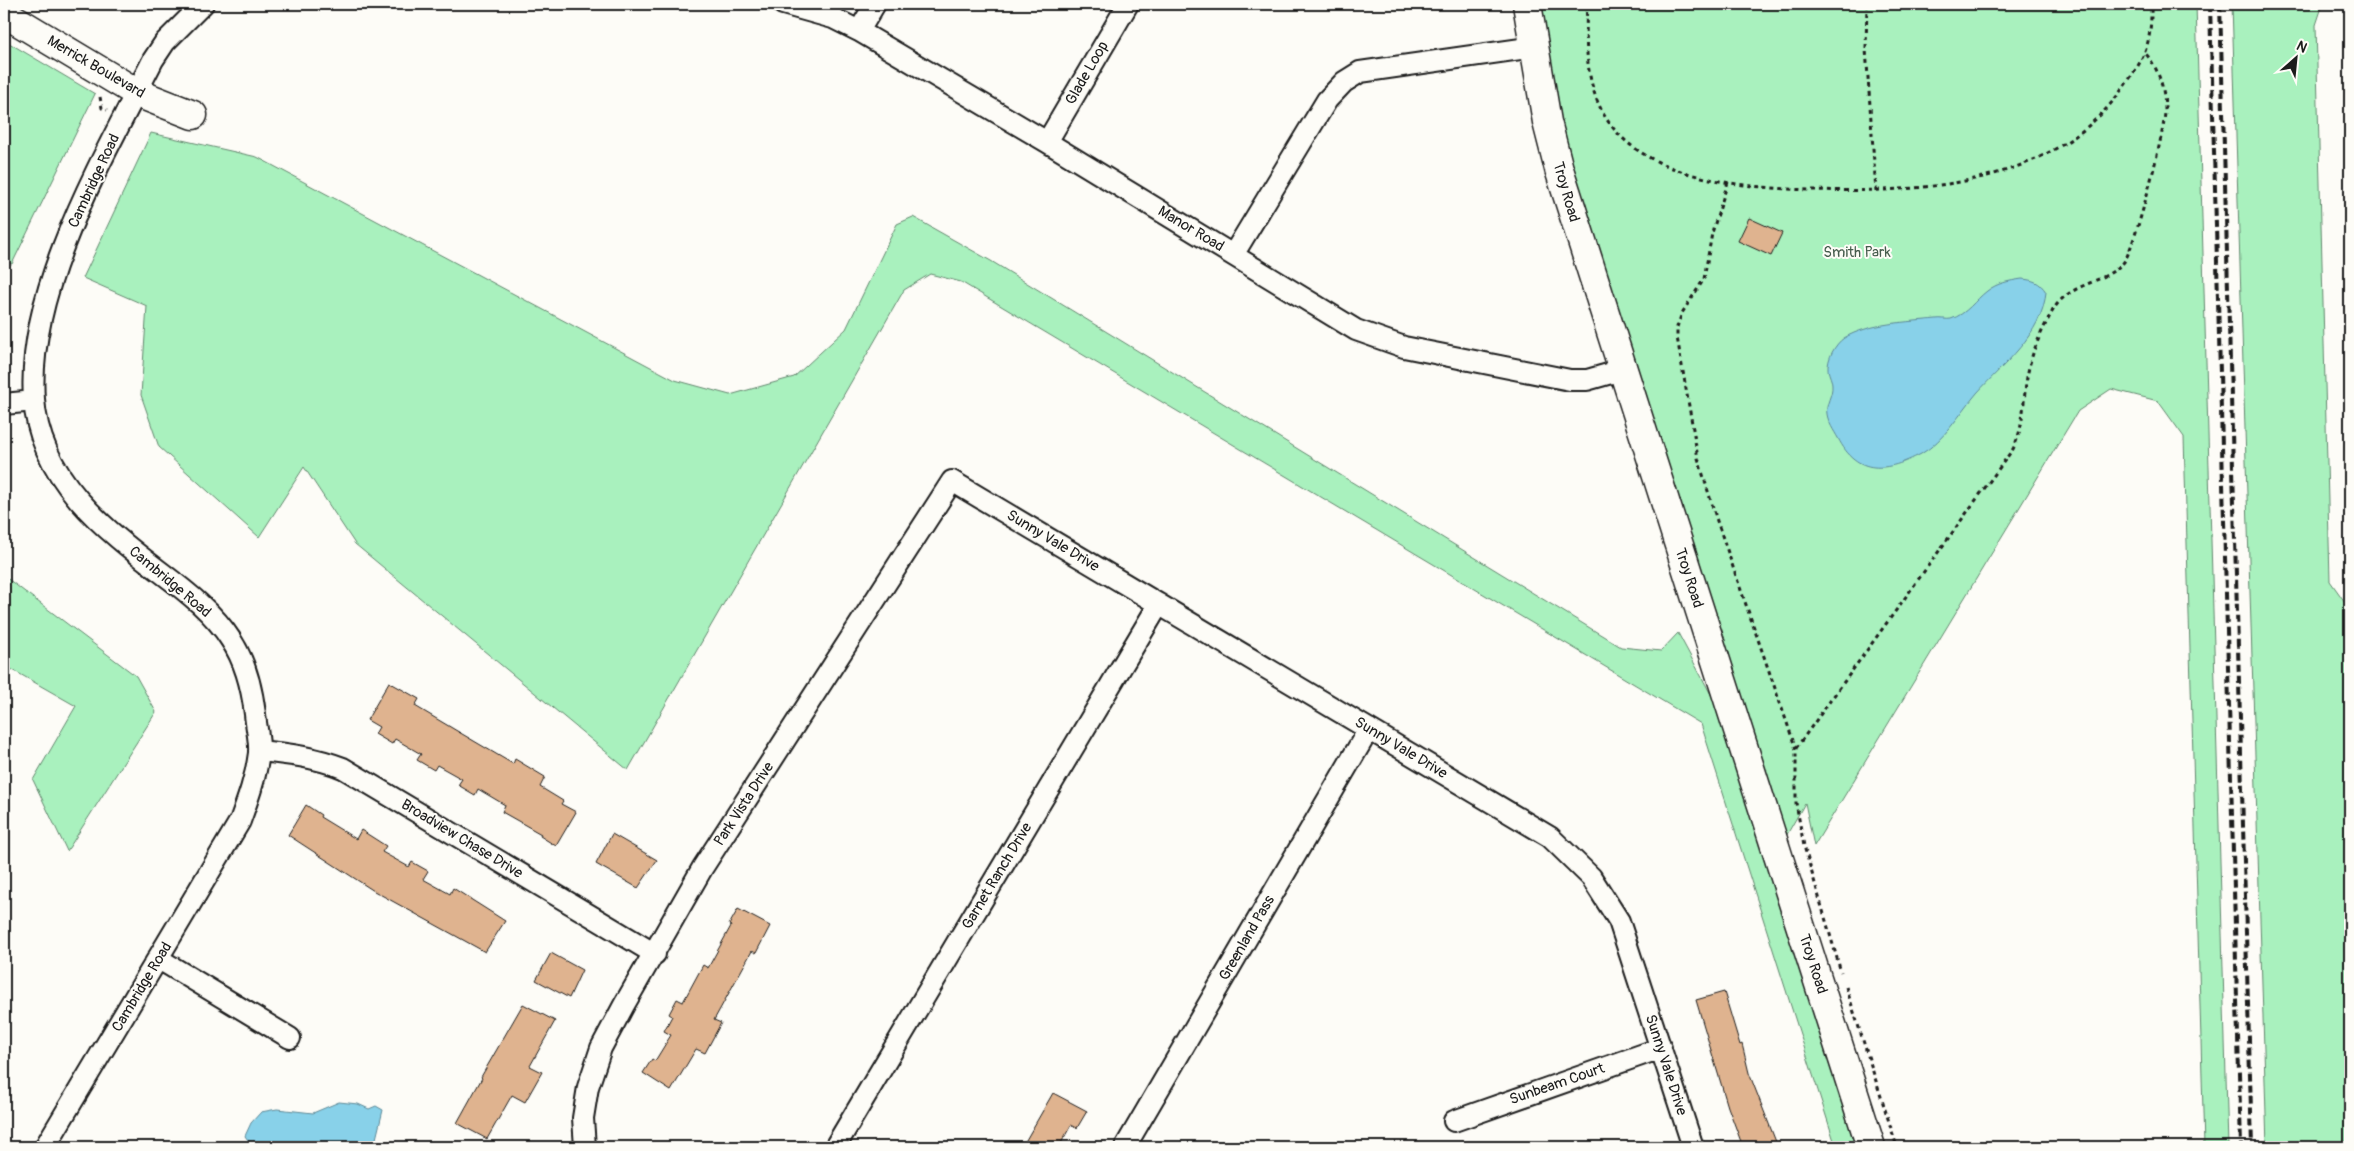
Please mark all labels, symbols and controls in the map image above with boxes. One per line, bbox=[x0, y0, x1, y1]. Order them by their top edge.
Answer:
street label: Merrick Boulevard bbox=[44, 31, 148, 103]
north arrow bbox=[2272, 32, 2322, 82]
text: N bbox=[2294, 37, 2310, 57]
street label: Glade Loop bbox=[1061, 38, 1113, 108]
street label: Cambridge Road bbox=[64, 131, 124, 231]
street label: Troy Road bbox=[1548, 160, 1584, 224]
street label: Manor Road bbox=[1154, 202, 1228, 256]
park label: Smith Park bbox=[1823, 243, 1891, 262]
street label: Sunny Vale Drive bbox=[1003, 506, 1103, 576]
street label: Cambridge Road bbox=[125, 542, 215, 622]
street label: Troy Road bbox=[1670, 546, 1708, 610]
street label: Sunny Vale Drive bbox=[1351, 713, 1451, 783]
street label: Park Vista Drive bbox=[710, 758, 778, 850]
street label: Broadview Chase Drive bbox=[398, 795, 527, 883]
street label: Garnet Ranch Drive bbox=[958, 819, 1037, 933]
street label: Greenland Pass bbox=[1215, 892, 1279, 984]
street label: Troy Road bbox=[1794, 932, 1832, 996]
street label: Cambridge Road bbox=[108, 939, 176, 1035]
street label: Sunny Vale Drive bbox=[1641, 1012, 1691, 1118]
street label: Sunbeam Court bbox=[1507, 1059, 1608, 1109]

